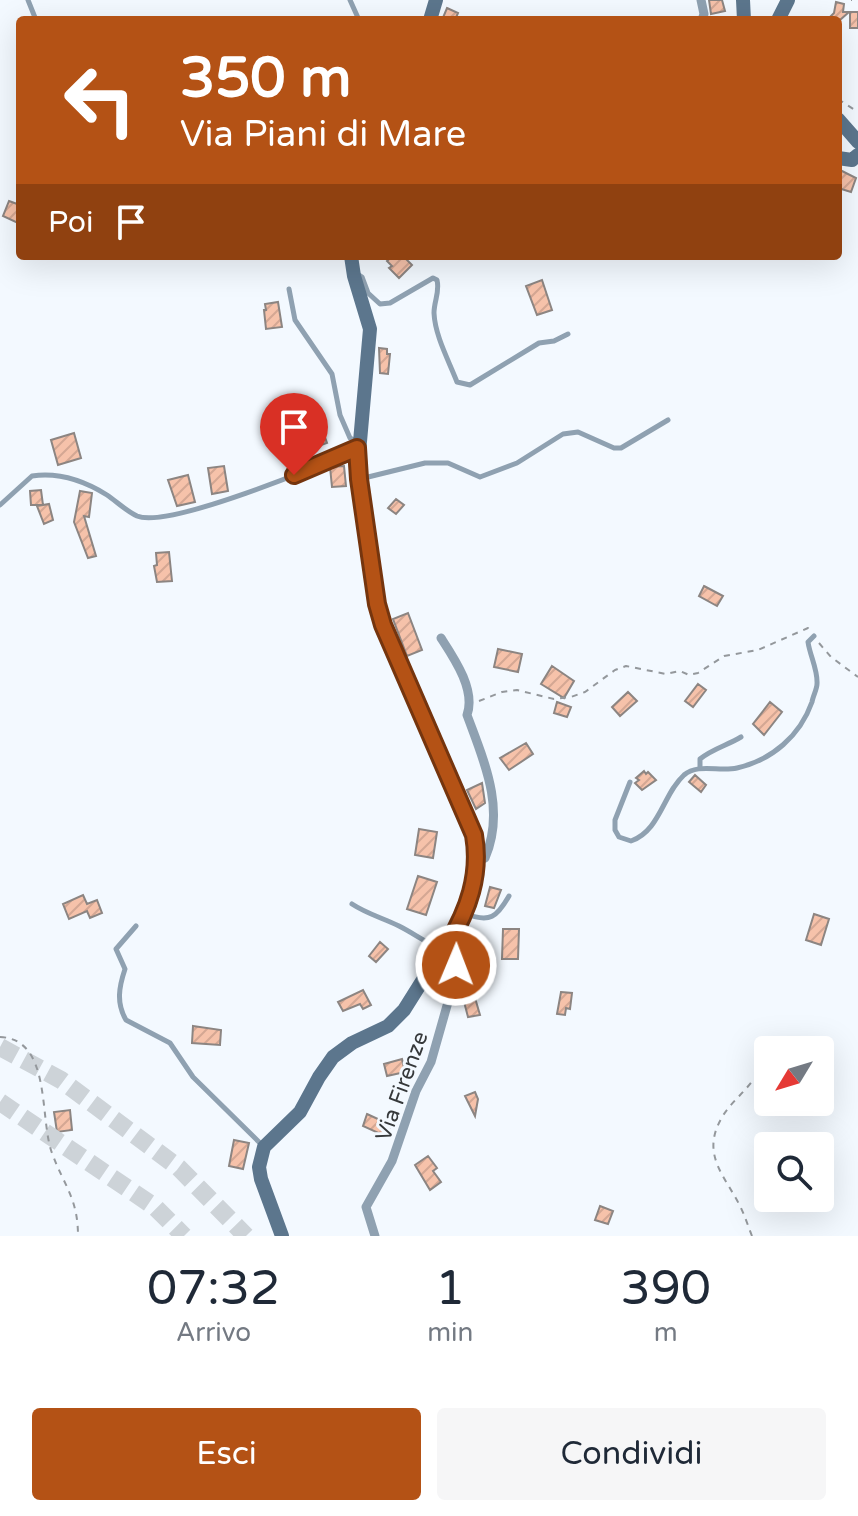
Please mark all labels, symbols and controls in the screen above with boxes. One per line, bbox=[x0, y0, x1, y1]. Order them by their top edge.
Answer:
text: 350 m bbox=[180, 45, 351, 112]
icon: left bbox=[48, 48, 152, 152]
text: Via Piani di Mare bbox=[180, 113, 466, 156]
icon: arrive bbox=[109, 200, 153, 244]
text: Poi bbox=[48, 204, 93, 241]
pin bbox=[260, 393, 328, 475]
icon: arrive bbox=[272, 405, 316, 449]
position arrow bbox=[414, 923, 498, 1007]
street label: Via Firenze bbox=[370, 1028, 434, 1145]
north arrow bbox=[754, 1036, 834, 1116]
map controls bbox=[754, 1036, 834, 1212]
button: search bbox=[754, 1132, 834, 1212]
text: 07:32 bbox=[147, 1260, 280, 1318]
text: 1 bbox=[435, 1260, 465, 1318]
text: 390 bbox=[620, 1260, 711, 1318]
text: Arrivo bbox=[176, 1317, 251, 1348]
text: min bbox=[427, 1317, 473, 1348]
text: m bbox=[654, 1317, 678, 1348]
button: Esci bbox=[32, 1408, 421, 1500]
button: Condividi bbox=[437, 1408, 826, 1500]

